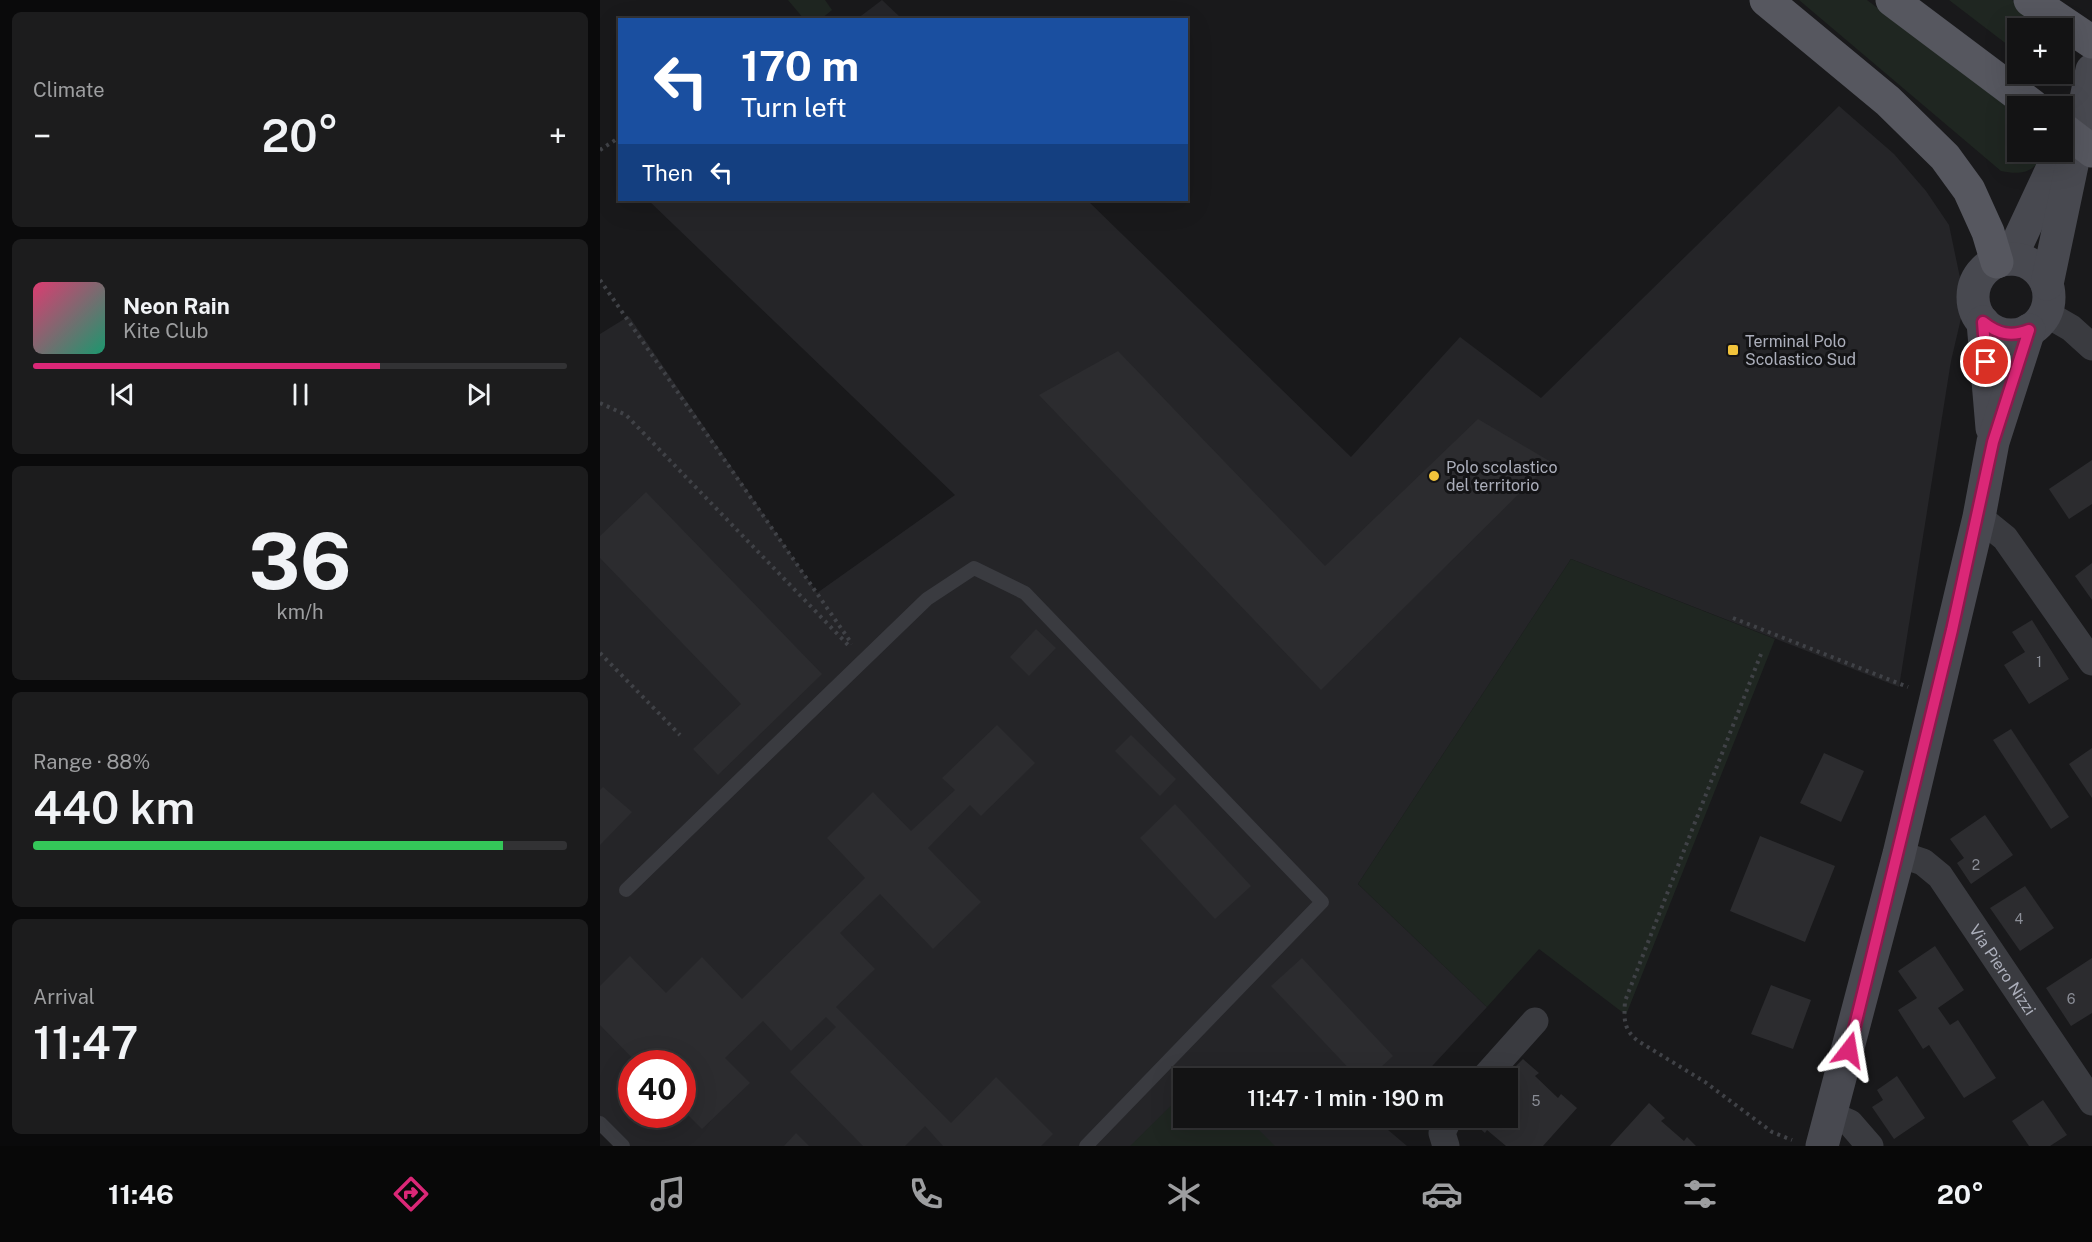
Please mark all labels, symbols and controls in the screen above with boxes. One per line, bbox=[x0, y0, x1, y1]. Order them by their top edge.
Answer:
map controls bbox=[2007, 18, 2073, 162]
button: + bbox=[2007, 18, 2073, 84]
text: 170 m bbox=[741, 41, 859, 90]
icon: left bbox=[642, 42, 720, 120]
text: Climate bbox=[33, 78, 105, 102]
text: Turn left bbox=[741, 91, 847, 123]
button: − bbox=[2007, 96, 2073, 162]
text: 20° bbox=[261, 109, 339, 162]
text: − bbox=[33, 117, 51, 155]
text: + bbox=[549, 117, 567, 155]
icon: left bbox=[705, 156, 738, 189]
text: Then bbox=[642, 160, 693, 186]
text: Neon Rain bbox=[123, 293, 230, 319]
text: Kite Club bbox=[123, 319, 208, 343]
place label: Terminal Polo Scolastico Sud bbox=[1745, 332, 1856, 369]
pin bbox=[1960, 336, 2011, 387]
marker: Terminal Polo Scolastico Sud bbox=[1726, 343, 1740, 357]
icon: arrive bbox=[1969, 345, 2002, 378]
icon: previous bbox=[106, 378, 139, 411]
icon: pause bbox=[284, 378, 317, 411]
icon: next bbox=[462, 378, 495, 411]
place label: Polo scolastico del territorio bbox=[1446, 458, 1557, 495]
marker: Polo scolastico del territorio bbox=[1427, 469, 1441, 483]
text: 36 bbox=[248, 515, 352, 607]
text: km/h bbox=[276, 600, 324, 624]
house number: 1 bbox=[2036, 654, 2042, 670]
text: Range · 88% bbox=[33, 750, 150, 774]
text: 440 km bbox=[33, 781, 195, 834]
house number: 2 bbox=[1972, 857, 1980, 873]
house number: 4 bbox=[2015, 911, 2024, 927]
street label: Via Piero Nizzi bbox=[1965, 921, 2040, 1019]
text: Arrival bbox=[33, 985, 95, 1009]
house number: 6 bbox=[2067, 991, 2076, 1007]
text: 11:47 bbox=[33, 1016, 138, 1069]
position arrow bbox=[1817, 1018, 1881, 1082]
speed limit sign: 40 bbox=[618, 1050, 696, 1128]
text: 11:47 · 1 min · 190 m bbox=[1247, 1085, 1444, 1111]
house number: 5 bbox=[1532, 1093, 1541, 1109]
icon: directions bbox=[390, 1173, 432, 1215]
icon: music bbox=[647, 1173, 689, 1215]
icon: phone bbox=[905, 1173, 947, 1215]
icon: climate bbox=[1163, 1173, 1205, 1215]
icon: car bbox=[1421, 1173, 1463, 1215]
icon: filters bbox=[1679, 1173, 1721, 1215]
text: 11:46 bbox=[108, 1178, 174, 1210]
text: 20° bbox=[1937, 1178, 1984, 1210]

